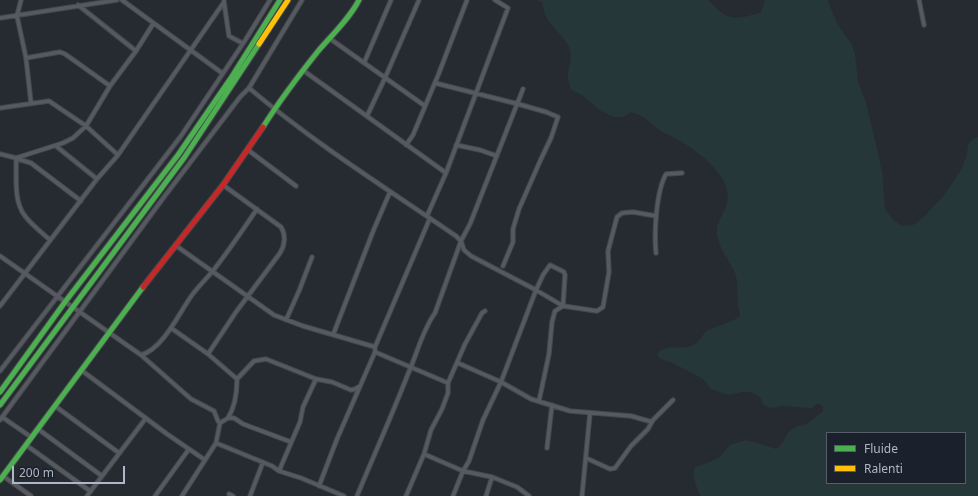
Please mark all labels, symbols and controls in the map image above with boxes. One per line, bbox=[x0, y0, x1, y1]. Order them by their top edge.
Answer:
legend bbox=[826, 432, 966, 484]
text: Fluide bbox=[864, 440, 898, 457]
scale bar bbox=[14, 458, 127, 484]
text: Ralenti bbox=[864, 460, 903, 477]
text: 200 m bbox=[19, 464, 54, 481]

